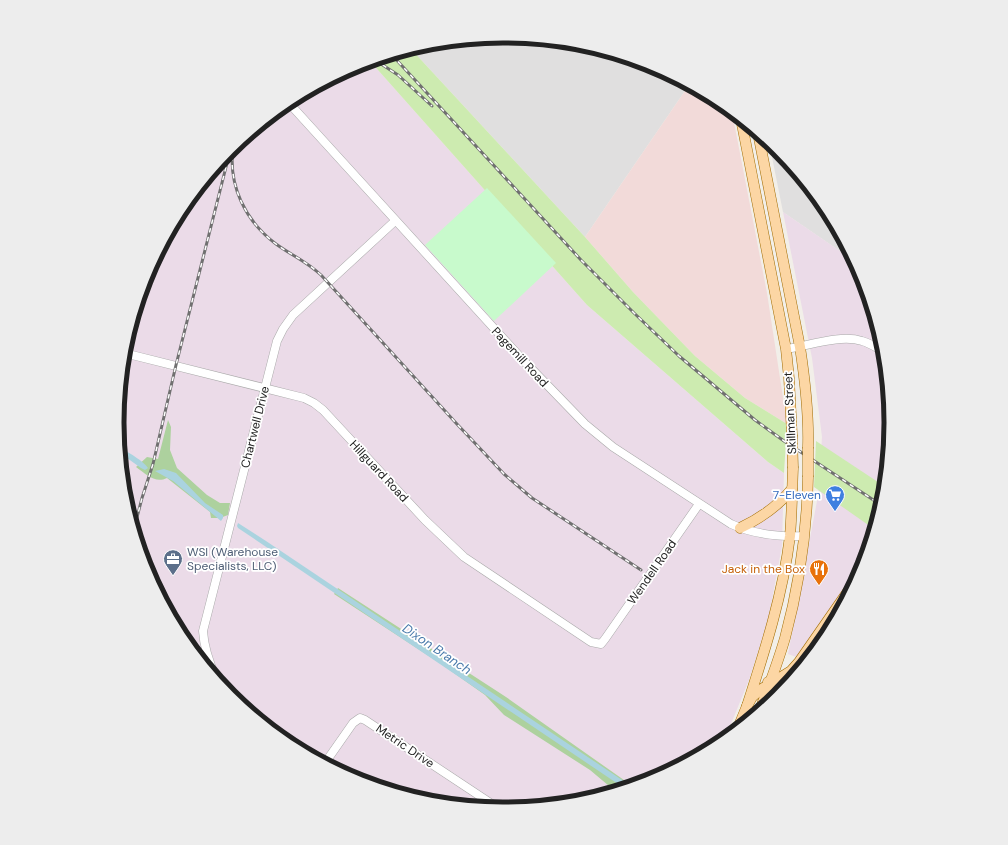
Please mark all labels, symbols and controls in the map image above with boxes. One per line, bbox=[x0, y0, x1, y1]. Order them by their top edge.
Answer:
street label: Pagemill Road bbox=[488, 324, 552, 390]
street label: Skillman Street bbox=[780, 371, 800, 455]
street label: Chartwell Drive bbox=[237, 384, 273, 470]
street label: Hillguard Road bbox=[346, 437, 412, 505]
supermarket icon: 7-Eleven bbox=[824, 484, 846, 512]
place label: 7-Eleven bbox=[773, 487, 821, 503]
street label: Wendell Road bbox=[624, 536, 680, 608]
place label: WSI (Warehouse Specialists, LLC) bbox=[187, 544, 278, 574]
office icon: WSI (Warehouse Specialists, LLC) bbox=[162, 548, 184, 576]
restaurant icon: Jack in the Box bbox=[808, 558, 830, 586]
place label: Jack in the Box bbox=[722, 561, 805, 577]
water label: Dixon Branch bbox=[399, 620, 475, 678]
street label: Metric Drive bbox=[373, 721, 437, 772]

